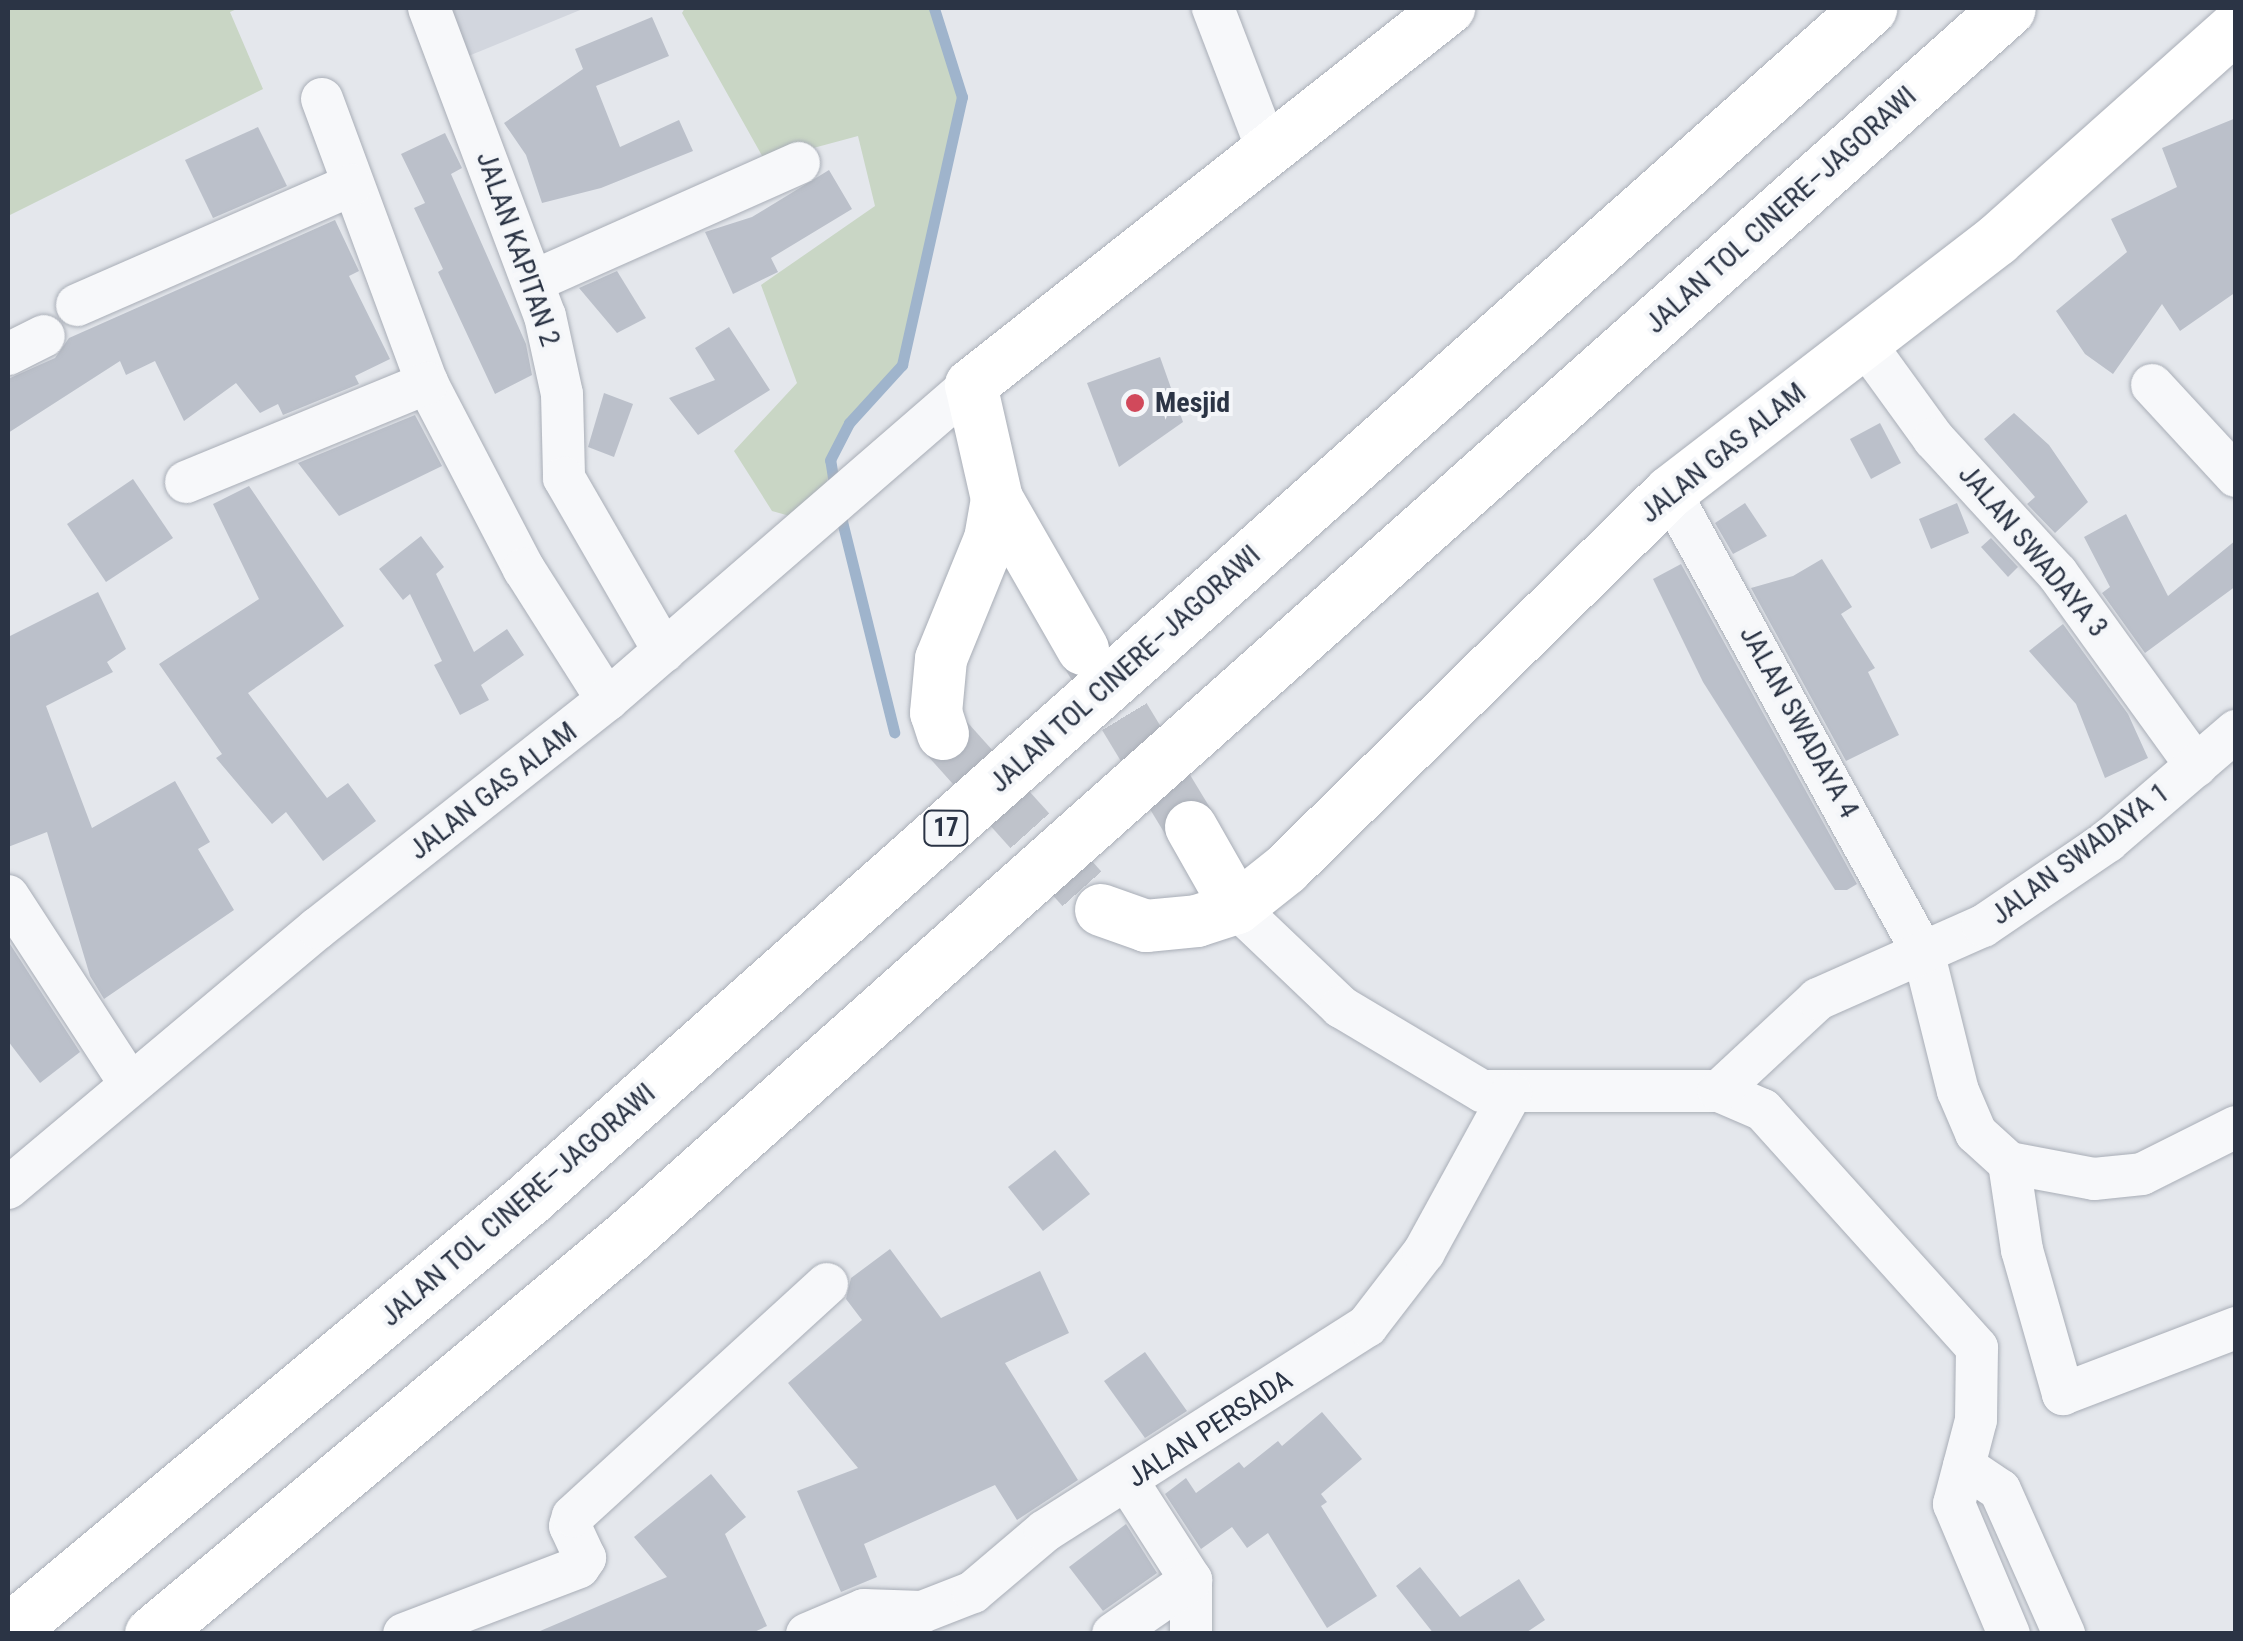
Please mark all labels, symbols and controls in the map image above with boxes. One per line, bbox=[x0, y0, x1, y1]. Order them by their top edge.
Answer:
street label: JALAN TOL CINERE–JAGORAWI bbox=[1638, 79, 1924, 341]
street label: JALAN KAPITAN 2 bbox=[469, 147, 567, 351]
street label: JALAN GAS ALAM bbox=[1633, 376, 1813, 530]
place label: Mesjid bbox=[1155, 386, 1230, 420]
marker: Mesjid bbox=[1124, 392, 1146, 414]
street label: JALAN SWADAYA 3 bbox=[1951, 458, 2115, 644]
street label: JALAN TOL CINERE–JAGORAWI bbox=[982, 538, 1268, 800]
street label: JALAN SWADAYA 4 bbox=[1732, 620, 1866, 824]
street label: JALAN GAS ALAM bbox=[402, 715, 584, 867]
street label: JALAN SWADAYA 1 bbox=[1984, 776, 2176, 932]
road number: 17 bbox=[921, 808, 971, 848]
street label: JALAN TOL CINERE–JAGORAWI bbox=[374, 1076, 662, 1334]
street label: JALAN PERSADA bbox=[1121, 1363, 1299, 1495]

